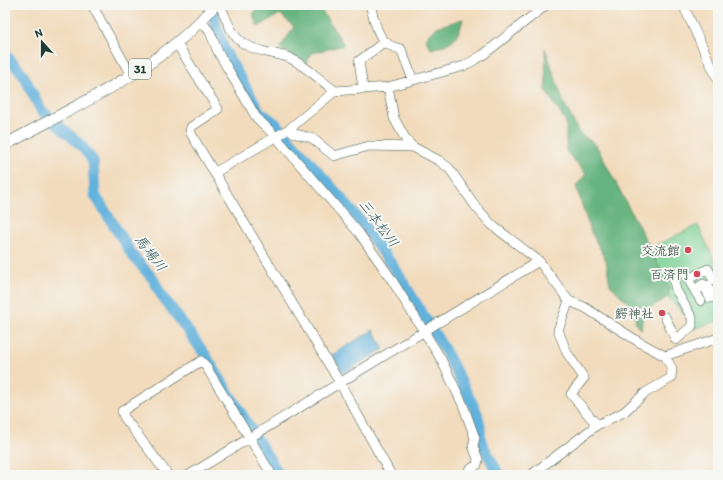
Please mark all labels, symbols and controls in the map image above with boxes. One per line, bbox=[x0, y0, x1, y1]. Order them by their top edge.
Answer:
north arrow bbox=[22, 22, 62, 62]
text: N bbox=[33, 26, 44, 41]
road number: 31 bbox=[129, 59, 151, 79]
water label: 三本松川 bbox=[355, 196, 402, 251]
water label: 馬場川 bbox=[131, 231, 170, 275]
place label: 交流館 bbox=[641, 243, 680, 258]
marker: 交流館 bbox=[683, 245, 693, 255]
place label: 百済門 bbox=[650, 267, 689, 282]
marker: 百済門 bbox=[692, 269, 702, 279]
place label: 鰐神社 bbox=[615, 306, 654, 321]
marker: 鰐神社 bbox=[657, 308, 667, 318]

